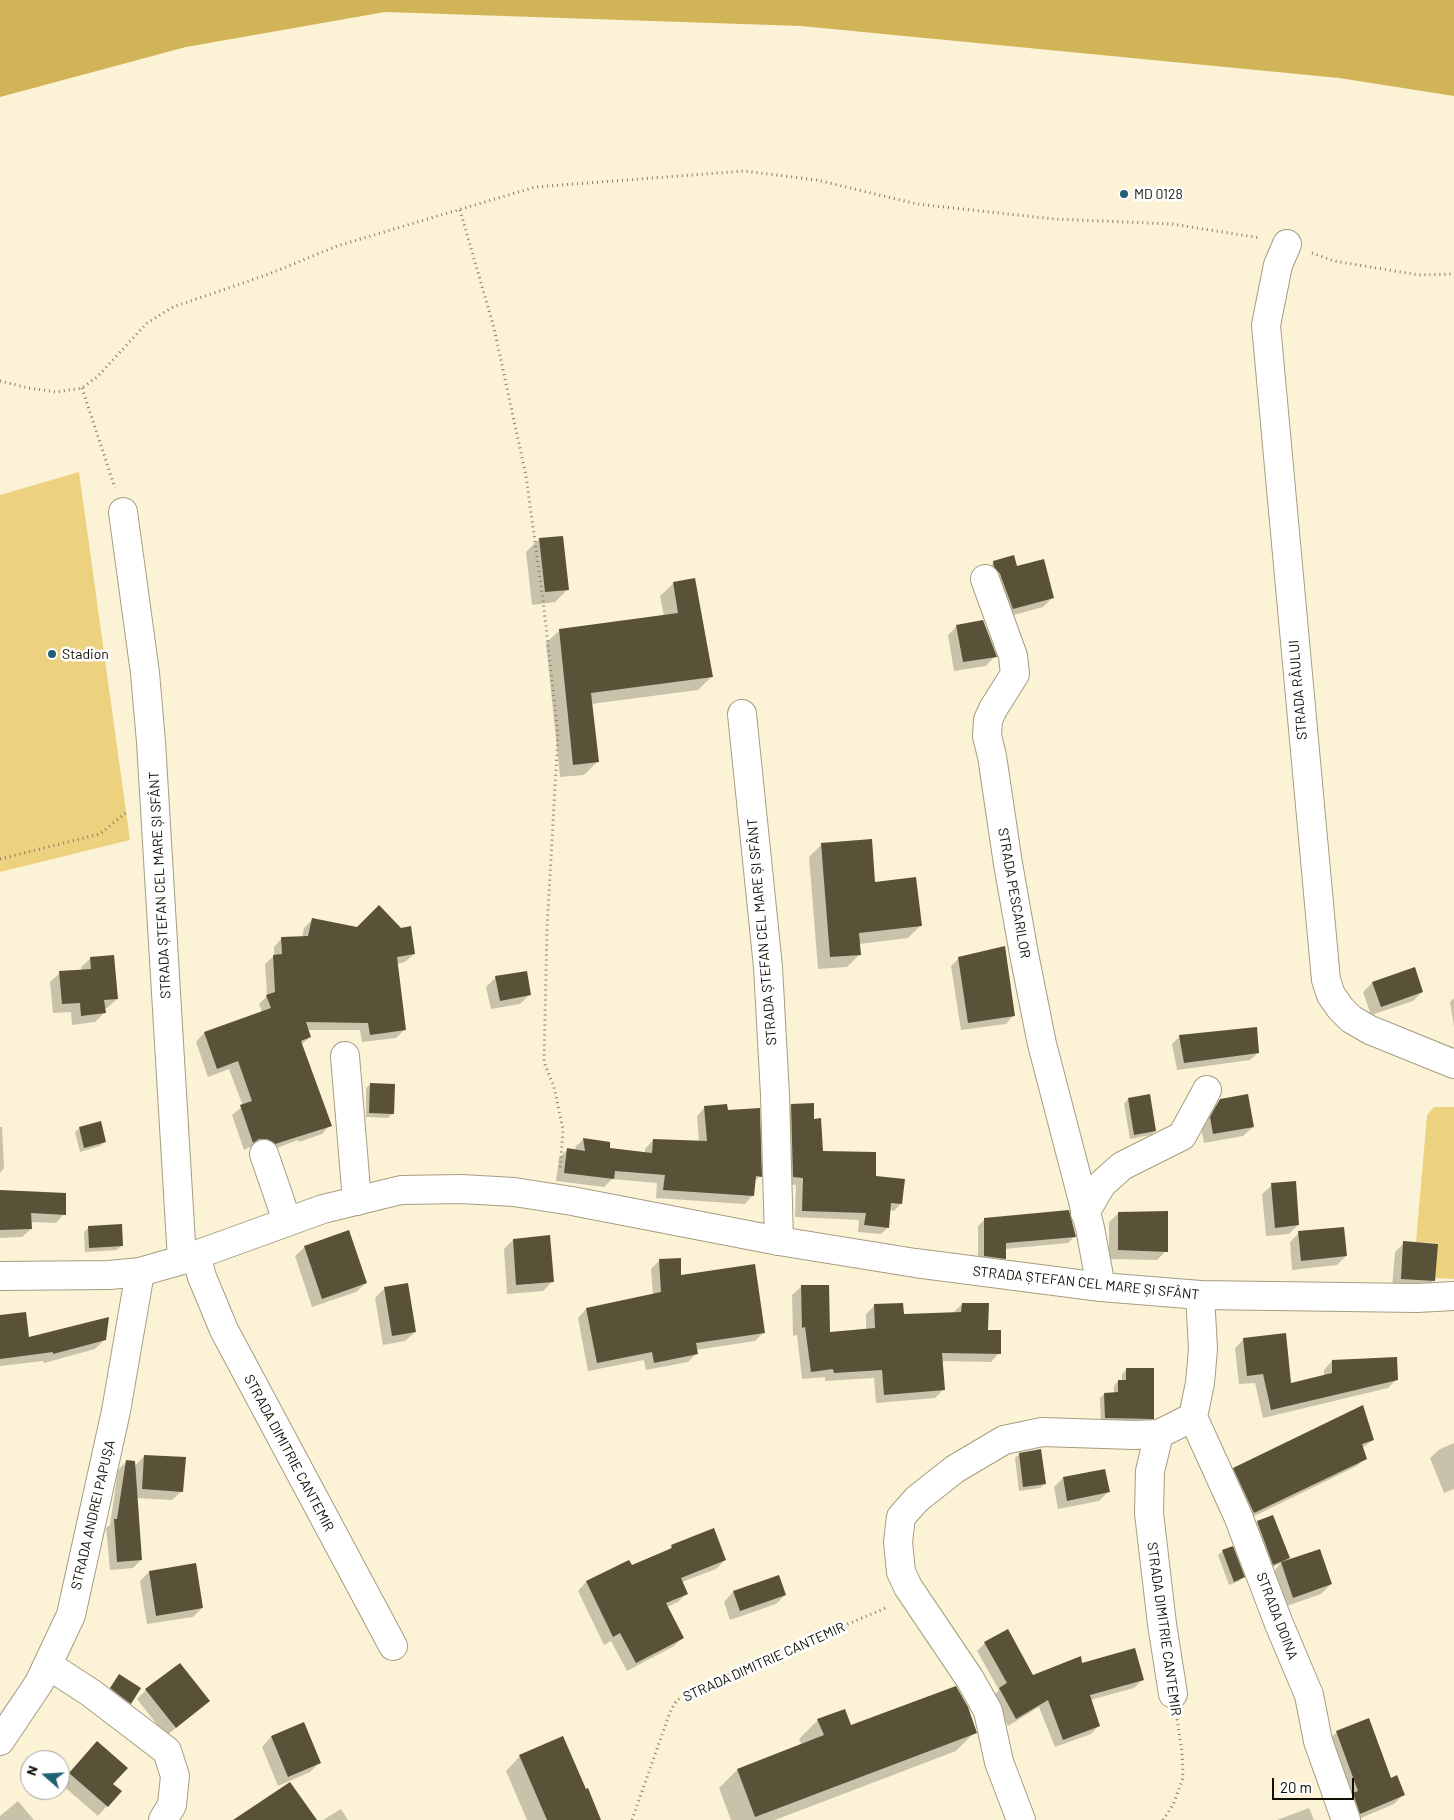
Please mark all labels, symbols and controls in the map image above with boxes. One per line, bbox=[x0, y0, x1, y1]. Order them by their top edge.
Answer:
place label: MD 0128 bbox=[1134, 186, 1183, 202]
marker: MD 0128 bbox=[1118, 188, 1130, 200]
street label: STRADA RÂULUI bbox=[1285, 639, 1311, 741]
place label: Stadion bbox=[62, 646, 109, 662]
marker: Stadion bbox=[46, 648, 58, 660]
street label: STRADA ȘTEFAN CEL MARE ȘI SFÂNT bbox=[146, 771, 174, 999]
street label: STRADA ȘTEFAN CEL MARE ȘI SFÂNT bbox=[744, 818, 780, 1046]
street label: STRADA PESCARILOR bbox=[994, 826, 1034, 960]
street label: STRADA ȘTEFAN CEL MARE ȘI SFÂNT bbox=[972, 1263, 1200, 1303]
street label: STRADA DIMITRIE CANTEMIR bbox=[240, 1372, 338, 1534]
street label: STRADA ANDREI PAPUȘA bbox=[68, 1438, 118, 1592]
street label: STRADA DIMITRIE CANTEMIR bbox=[1143, 1541, 1185, 1717]
street label: STRADA DOINA bbox=[1253, 1570, 1301, 1662]
street label: STRADA DIMITRIE CANTEMIR bbox=[680, 1619, 848, 1705]
north arrow bbox=[20, 1750, 70, 1800]
text: N bbox=[22, 1763, 41, 1777]
scale bar bbox=[1274, 1768, 1356, 1800]
text: 20 m bbox=[1280, 1778, 1312, 1796]

